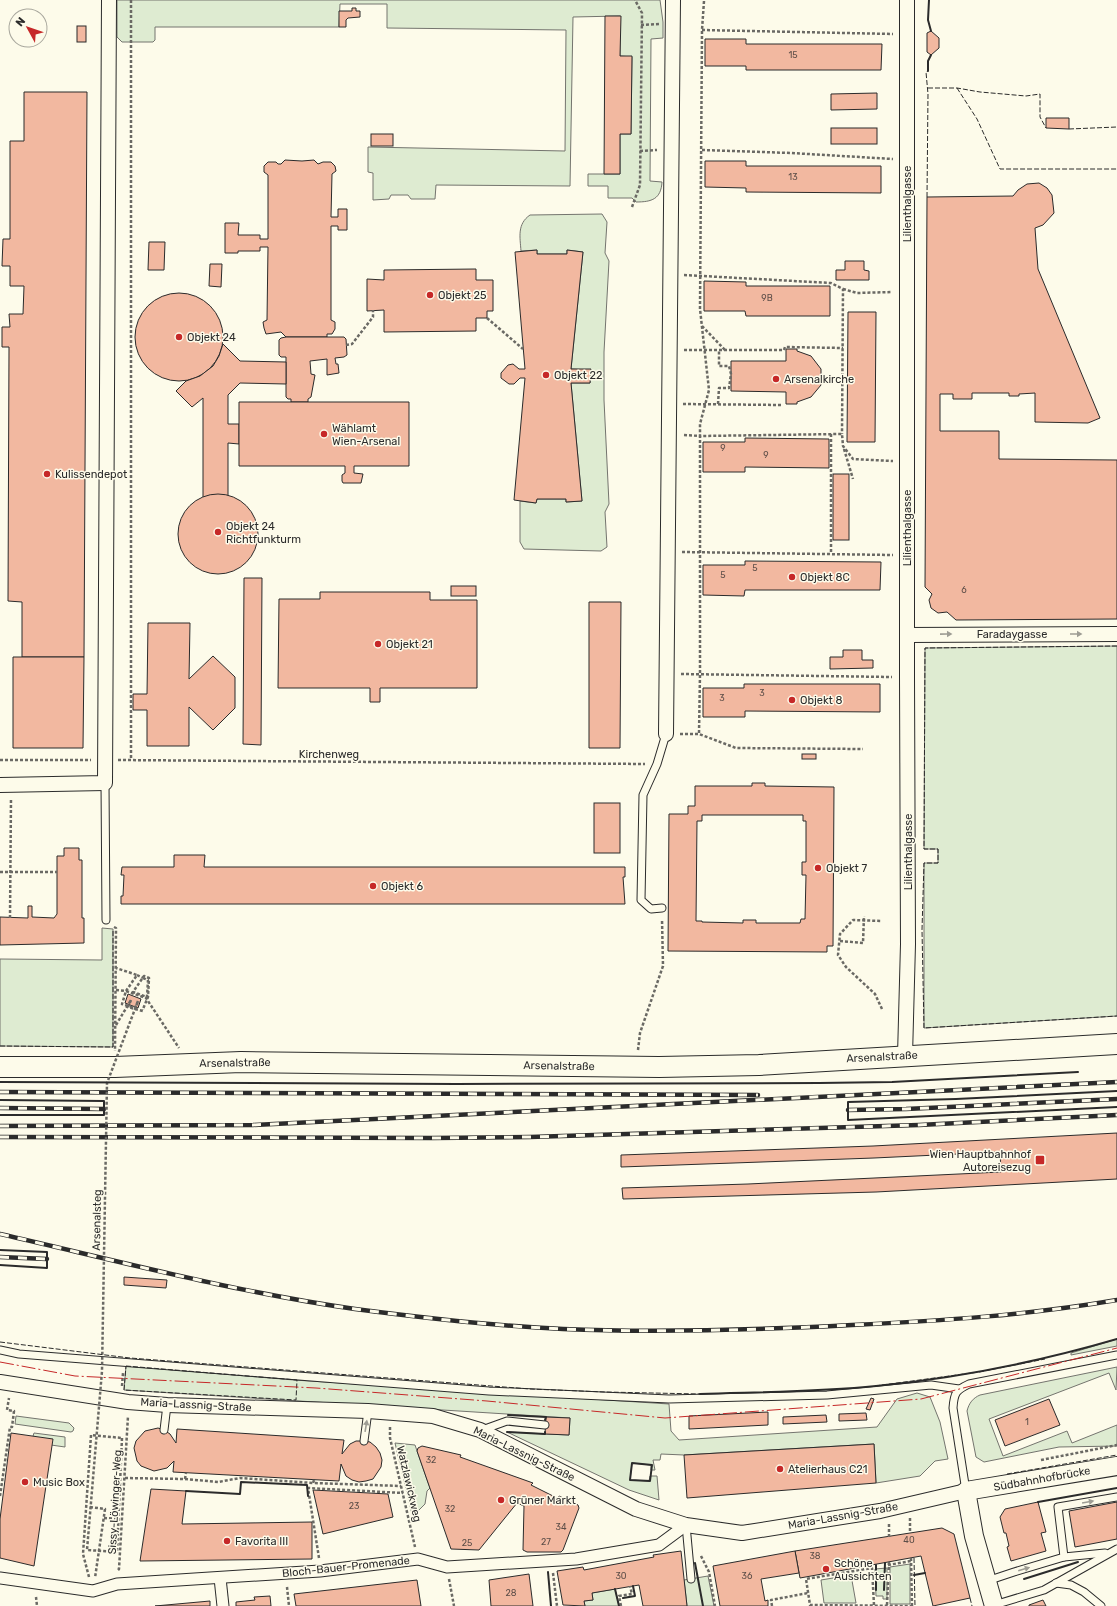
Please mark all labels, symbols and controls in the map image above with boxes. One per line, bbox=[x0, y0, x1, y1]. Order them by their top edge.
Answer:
north arrow bbox=[8, 8, 48, 48]
text: N bbox=[13, 15, 28, 29]
house number: 15 bbox=[788, 50, 798, 60]
street label: Lilienthalgasse bbox=[901, 166, 914, 242]
house number: 13 bbox=[788, 172, 798, 182]
place label: Objekt 25 bbox=[438, 289, 487, 302]
marker: Objekt 25 bbox=[425, 290, 435, 300]
house number: 9B bbox=[761, 293, 773, 303]
place label: Objekt 24 bbox=[187, 331, 236, 344]
marker: Objekt 24 bbox=[174, 332, 184, 342]
place label: Objekt 22 bbox=[554, 369, 603, 382]
marker: Objekt 22 bbox=[541, 370, 551, 380]
place label: Arsenalkirche bbox=[784, 373, 854, 386]
marker: Arsenalkirche bbox=[771, 374, 781, 384]
place label: Wählamt Wien-Arsenal bbox=[332, 422, 400, 448]
marker: Wählamt Wien-Arsenal bbox=[319, 429, 329, 439]
house number: 9 bbox=[720, 443, 726, 453]
house number: 9 bbox=[763, 450, 769, 460]
place label: Kulissendepot bbox=[55, 468, 128, 481]
marker: Kulissendepot bbox=[42, 469, 52, 479]
street label: Lilienthalgasse bbox=[901, 490, 914, 566]
place label: Objekt 24 Richtfunkturm bbox=[226, 520, 301, 546]
marker: Objekt 24 Richtfunkturm bbox=[213, 527, 223, 537]
house number: 5 bbox=[752, 563, 758, 573]
house number: 5 bbox=[720, 570, 726, 580]
place label: Objekt 8C bbox=[800, 571, 850, 584]
marker: Objekt 8C bbox=[787, 572, 797, 582]
house number: 6 bbox=[961, 585, 967, 595]
street label: Faradaygasse bbox=[977, 628, 1047, 641]
one-way arrow bbox=[940, 631, 953, 637]
one-way arrow bbox=[1070, 631, 1083, 637]
place label: Objekt 21 bbox=[386, 638, 433, 651]
marker: Objekt 21 bbox=[373, 639, 383, 649]
house number: 3 bbox=[759, 688, 765, 698]
house number: 3 bbox=[719, 693, 725, 703]
place label: Objekt 8 bbox=[800, 694, 843, 707]
marker: Objekt 8 bbox=[787, 695, 797, 705]
street label: Kirchenweg bbox=[299, 748, 359, 761]
street label: Lilienthalgasse bbox=[902, 814, 915, 890]
place label: Objekt 7 bbox=[826, 862, 868, 875]
marker: Objekt 7 bbox=[813, 863, 823, 873]
place label: Objekt 6 bbox=[381, 880, 424, 893]
marker: Objekt 6 bbox=[368, 881, 378, 891]
street label: Arsenalstraße bbox=[846, 1049, 918, 1065]
street label: Arsenalstraße bbox=[199, 1056, 271, 1070]
street label: Arsenalstraße bbox=[523, 1059, 595, 1073]
place label: Wien Hauptbahnhof Autoreisezug bbox=[930, 1148, 1032, 1174]
marker: Wien Hauptbahnhof Autoreisezug bbox=[1034, 1154, 1046, 1166]
street label: Arsenalsteg bbox=[90, 1189, 104, 1251]
street label: Maria-Lassnig-Straße bbox=[140, 1396, 252, 1414]
house number: 1 bbox=[1025, 1417, 1029, 1427]
one-way arrow bbox=[363, 1420, 369, 1432]
street label: Maria-Lassnig-Straße bbox=[471, 1424, 577, 1484]
street label: Watzlawickweg bbox=[394, 1445, 424, 1523]
street label: Sissy-Löwinger-Weg bbox=[106, 1449, 124, 1555]
house number: 32 bbox=[426, 1455, 436, 1465]
place label: Atelierhaus C21 bbox=[788, 1463, 867, 1476]
marker: Atelierhaus C21 bbox=[775, 1464, 785, 1474]
street label: Südbahnhofbrücke bbox=[993, 1464, 1091, 1494]
place label: Music Box bbox=[33, 1476, 85, 1489]
marker: Music Box bbox=[20, 1477, 30, 1487]
place label: Grüner Markt bbox=[509, 1494, 576, 1507]
marker: Grüner Markt bbox=[496, 1495, 506, 1505]
one-way arrow bbox=[1081, 1498, 1094, 1504]
street label: Maria-Lassnig-Straße bbox=[787, 1500, 899, 1532]
house number: 23 bbox=[349, 1501, 359, 1511]
house number: 32 bbox=[445, 1504, 455, 1514]
house number: 34 bbox=[556, 1522, 567, 1532]
place label: Favorita III bbox=[235, 1535, 288, 1548]
house number: 40 bbox=[903, 1535, 915, 1545]
marker: Favorita III bbox=[222, 1536, 232, 1546]
house number: 27 bbox=[541, 1537, 551, 1547]
house number: 25 bbox=[462, 1538, 472, 1548]
house number: 38 bbox=[809, 1551, 821, 1561]
street label: Bloch-Bauer-Promenade bbox=[281, 1554, 411, 1580]
place label: Schöne Aussichten bbox=[834, 1557, 892, 1583]
marker: Schöne Aussichten bbox=[821, 1564, 831, 1574]
one-way arrow bbox=[1018, 1566, 1030, 1572]
house number: 30 bbox=[615, 1571, 627, 1581]
house number: 36 bbox=[742, 1571, 753, 1581]
house number: 28 bbox=[505, 1588, 517, 1598]

